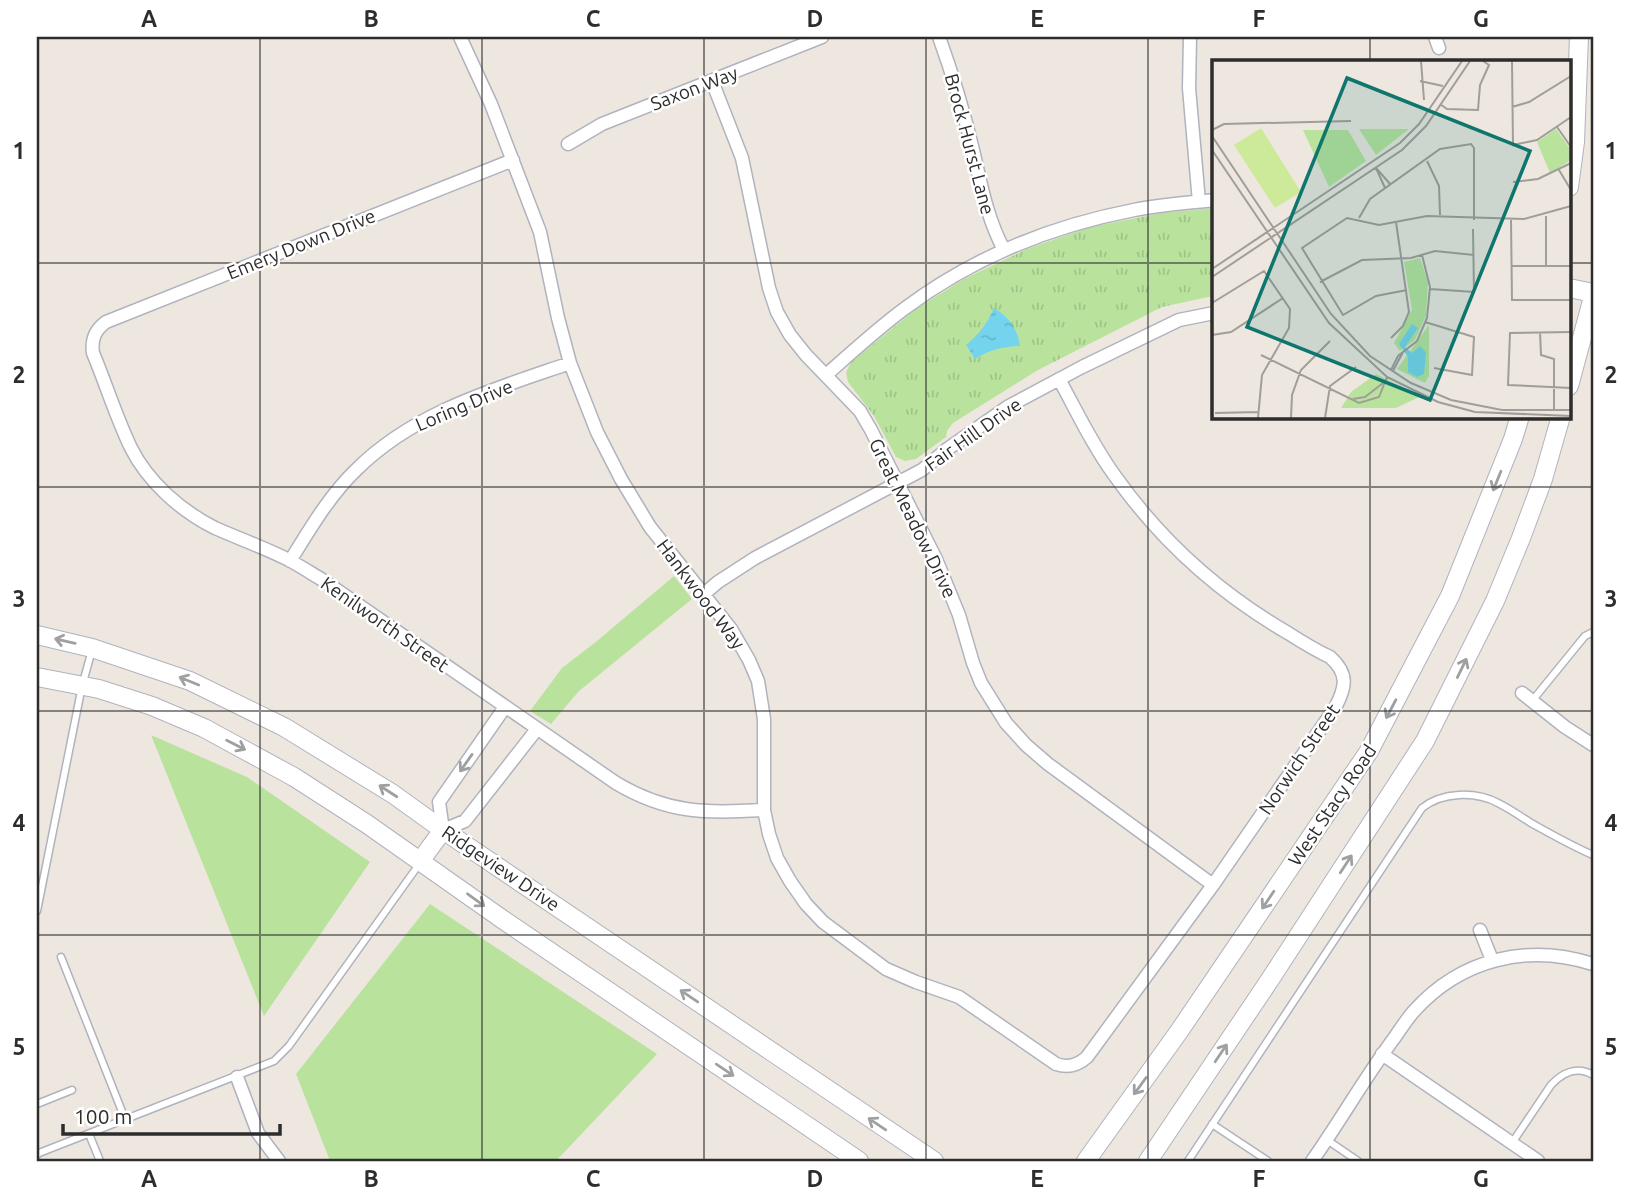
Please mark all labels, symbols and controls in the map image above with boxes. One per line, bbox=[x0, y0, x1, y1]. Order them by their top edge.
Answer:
text: A bbox=[141, 6, 157, 31]
text: B bbox=[363, 6, 379, 31]
text: C bbox=[586, 6, 601, 31]
text: D bbox=[807, 6, 823, 31]
text: E bbox=[1030, 6, 1044, 31]
text: F bbox=[1253, 6, 1266, 31]
text: G bbox=[1473, 6, 1489, 31]
inset map bbox=[1212, 60, 1570, 418]
street label: Saxon Way bbox=[647, 61, 741, 115]
street label: Brock Hurst Lane bbox=[941, 71, 999, 217]
text: 1 bbox=[13, 138, 25, 163]
text: 1 bbox=[1605, 138, 1617, 163]
street label: Emery Down Drive bbox=[224, 204, 378, 284]
text: 2 bbox=[13, 362, 25, 387]
text: 2 bbox=[1605, 362, 1617, 387]
street label: Loring Drive bbox=[412, 375, 516, 435]
street label: Fair Hill Drive bbox=[921, 393, 1025, 475]
street label: Great Meadow Drive bbox=[865, 435, 961, 601]
one-way arrow bbox=[1489, 469, 1502, 491]
street label: Hankwood Way bbox=[652, 535, 750, 653]
street label: Kenilworth Street bbox=[317, 572, 454, 677]
text: 3 bbox=[13, 586, 25, 611]
text: 3 bbox=[1605, 586, 1617, 611]
one-way arrow bbox=[54, 634, 76, 647]
one-way arrow bbox=[1455, 658, 1469, 679]
one-way arrow bbox=[178, 674, 200, 687]
one-way arrow bbox=[1384, 698, 1397, 719]
street label: Norwich Street bbox=[1254, 699, 1344, 819]
one-way arrow bbox=[225, 738, 246, 752]
street label: West Stacy Road bbox=[1283, 740, 1381, 870]
one-way arrow bbox=[459, 753, 473, 772]
one-way arrow bbox=[379, 783, 398, 798]
text: 4 bbox=[13, 810, 26, 835]
text: 4 bbox=[1605, 810, 1618, 835]
street label: Ridgeview Drive bbox=[438, 820, 564, 916]
one-way arrow bbox=[1340, 854, 1354, 874]
one-way arrow bbox=[1261, 890, 1275, 909]
one-way arrow bbox=[467, 892, 486, 907]
one-way arrow bbox=[680, 989, 699, 1003]
text: 5 bbox=[13, 1034, 25, 1059]
text: 5 bbox=[1605, 1034, 1617, 1059]
one-way arrow bbox=[1214, 1044, 1228, 1063]
one-way arrow bbox=[715, 1063, 734, 1078]
one-way arrow bbox=[1133, 1076, 1148, 1095]
scale bar bbox=[63, 1093, 280, 1137]
text: 100 m bbox=[74, 1104, 132, 1128]
one-way arrow bbox=[868, 1116, 887, 1131]
text: A bbox=[141, 1166, 157, 1191]
text: B bbox=[363, 1166, 379, 1191]
text: C bbox=[586, 1166, 601, 1191]
text: D bbox=[807, 1166, 823, 1191]
text: E bbox=[1030, 1166, 1044, 1191]
text: F bbox=[1253, 1166, 1266, 1191]
text: G bbox=[1473, 1166, 1489, 1191]

